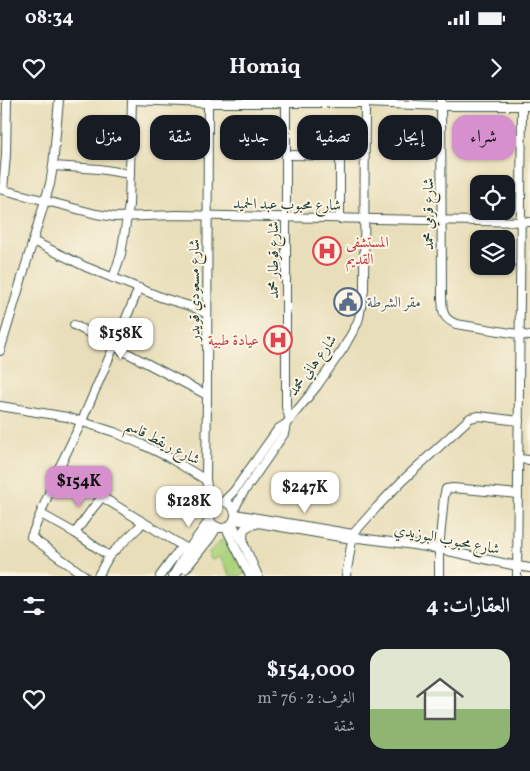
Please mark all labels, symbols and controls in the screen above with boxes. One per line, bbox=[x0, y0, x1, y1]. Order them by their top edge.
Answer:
text: 08:34 bbox=[25, 5, 74, 31]
text: Homiq bbox=[229, 52, 301, 83]
icon: heart bbox=[20, 54, 48, 82]
icon: forward bbox=[482, 54, 510, 82]
chip: منزل bbox=[77, 115, 140, 160]
chip: شقة bbox=[150, 115, 210, 160]
chip: جديد bbox=[220, 115, 287, 160]
chip: تصفية bbox=[297, 115, 368, 160]
chip: إيجار bbox=[378, 115, 442, 160]
chip: شراء bbox=[452, 115, 515, 160]
map controls bbox=[470, 175, 515, 275]
button: locate bbox=[470, 175, 515, 220]
street label: شارع قرمي محمد bbox=[419, 178, 441, 250]
street label: شارع محبوب عبد الحميد bbox=[233, 194, 341, 218]
street label: شارع قوطار محمد bbox=[264, 221, 286, 299]
button: layers bbox=[470, 230, 515, 275]
place label: المستشفى القديم bbox=[346, 233, 389, 272]
hospital icon: المستشفى القديم bbox=[312, 236, 342, 266]
street label: شارع مسعودي قويدر bbox=[185, 239, 207, 343]
public building icon: مقر الشرطة bbox=[333, 287, 363, 317]
place label: مقر الشرطة bbox=[367, 293, 421, 314]
pin: $158K bbox=[86, 318, 156, 360]
text: $158K bbox=[99, 323, 143, 345]
hospital icon: عيادة طبية bbox=[263, 325, 293, 355]
place label: عيادة طبية bbox=[208, 331, 259, 352]
street label: شارع هاني محمد bbox=[284, 331, 343, 401]
street label: شارع ريقط قاسم bbox=[120, 416, 203, 474]
pin: $154K bbox=[44, 466, 114, 508]
text: $154K bbox=[57, 471, 101, 493]
pin: $247K bbox=[270, 472, 340, 514]
text: $247K bbox=[282, 477, 328, 499]
pin: $128K bbox=[154, 486, 224, 528]
text: $128K bbox=[167, 491, 211, 513]
street label: شارع محبوب البوزيدي bbox=[392, 520, 501, 562]
icon: filters bbox=[20, 592, 48, 620]
text: العقارات: 4 bbox=[426, 592, 510, 621]
text: $154,000 bbox=[267, 656, 355, 685]
icon: home bbox=[410, 669, 470, 729]
icon: heart bbox=[20, 685, 48, 713]
text: الغرف: 2 · 76 m² bbox=[257, 688, 355, 710]
text: شقة bbox=[334, 716, 355, 738]

